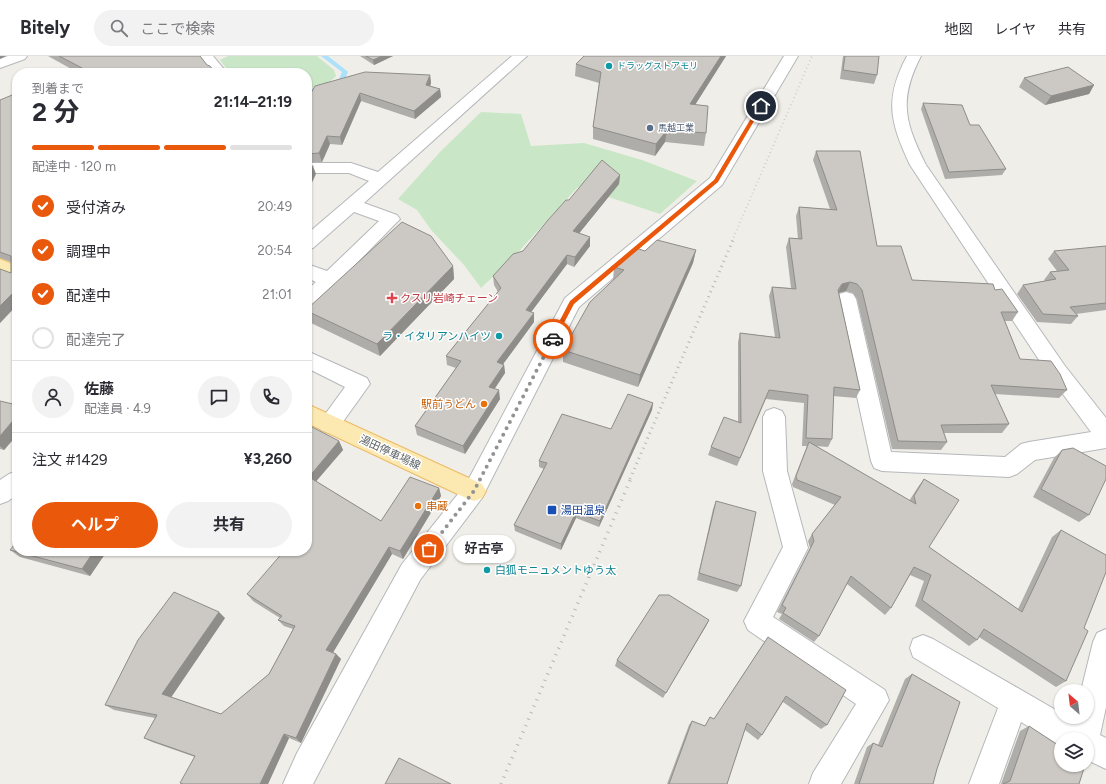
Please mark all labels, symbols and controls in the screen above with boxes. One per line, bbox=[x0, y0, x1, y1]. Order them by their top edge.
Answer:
search box bbox=[94, 10, 374, 46]
text: Bitely bbox=[20, 16, 70, 39]
icon: search bbox=[108, 17, 130, 39]
text: ここで検索 bbox=[140, 20, 215, 38]
text: 地図 bbox=[944, 21, 972, 38]
text: レイヤ bbox=[994, 21, 1036, 38]
text: 共有 bbox=[1058, 21, 1086, 38]
place label: ドラッグストアモリ bbox=[617, 60, 698, 71]
marker: ドラッグストアモリ bbox=[604, 61, 614, 71]
text: 到着まで bbox=[32, 81, 84, 96]
pin bbox=[744, 89, 778, 123]
text: 21:14–21:19 bbox=[214, 93, 292, 111]
icon: home bbox=[750, 95, 772, 117]
text: 2 分 bbox=[32, 96, 79, 128]
place label: 馬越工業 bbox=[658, 122, 694, 133]
marker: 馬越工業 bbox=[645, 123, 655, 133]
text: 配達中 · 120 m bbox=[32, 159, 116, 174]
icon: check bbox=[32, 195, 54, 217]
text: 受付済み bbox=[66, 199, 126, 217]
text: 20:49 bbox=[258, 199, 292, 214]
icon: check bbox=[32, 239, 54, 261]
text: 調理中 bbox=[66, 243, 111, 261]
text: 20:54 bbox=[258, 243, 292, 258]
icon: check bbox=[32, 283, 54, 305]
text: 配達中 bbox=[66, 287, 111, 305]
text: 21:01 bbox=[262, 287, 292, 302]
place label: クスリ岩崎チェーン bbox=[400, 292, 498, 305]
marker: クスリ岩崎チェーン bbox=[387, 293, 397, 303]
courier bbox=[533, 319, 573, 359]
icon: car bbox=[542, 328, 564, 350]
place label: ラ・イタリアンハイツ bbox=[382, 330, 491, 343]
text: 配達完了 bbox=[66, 331, 126, 349]
marker: ラ・イタリアンハイツ bbox=[494, 331, 504, 341]
button: person bbox=[32, 376, 74, 418]
button: chat bbox=[198, 376, 240, 418]
button: phone bbox=[250, 376, 292, 418]
text: 佐藤 bbox=[84, 380, 114, 398]
place label: 駅前うどん bbox=[421, 398, 476, 411]
marker: 駅前うどん bbox=[479, 399, 489, 409]
text: 配達員 · 4.9 bbox=[84, 401, 151, 416]
street label: 湯田停車場線 bbox=[357, 433, 422, 472]
text: ¥3,260 bbox=[244, 450, 292, 468]
text: 注文 #1429 bbox=[32, 451, 108, 469]
place label: 串蔵 bbox=[426, 500, 448, 513]
marker: 串蔵 bbox=[413, 501, 423, 511]
button: ヘルプ bbox=[32, 502, 158, 548]
button: 共有 bbox=[166, 502, 292, 548]
marker: 湯田温泉 bbox=[546, 504, 558, 516]
place label: 湯田温泉 bbox=[561, 504, 606, 517]
pin bbox=[412, 532, 446, 566]
callout: 好古亭 bbox=[453, 535, 515, 563]
icon: bag bbox=[418, 538, 440, 560]
text: 好古亭 bbox=[464, 541, 504, 556]
place label: 白狐モニュメントゆう太 bbox=[495, 564, 616, 577]
marker: 白狐モニュメントゆう太 bbox=[482, 565, 492, 575]
north arrow bbox=[1054, 684, 1094, 724]
map controls bbox=[1054, 684, 1094, 772]
button: layers bbox=[1054, 732, 1094, 772]

